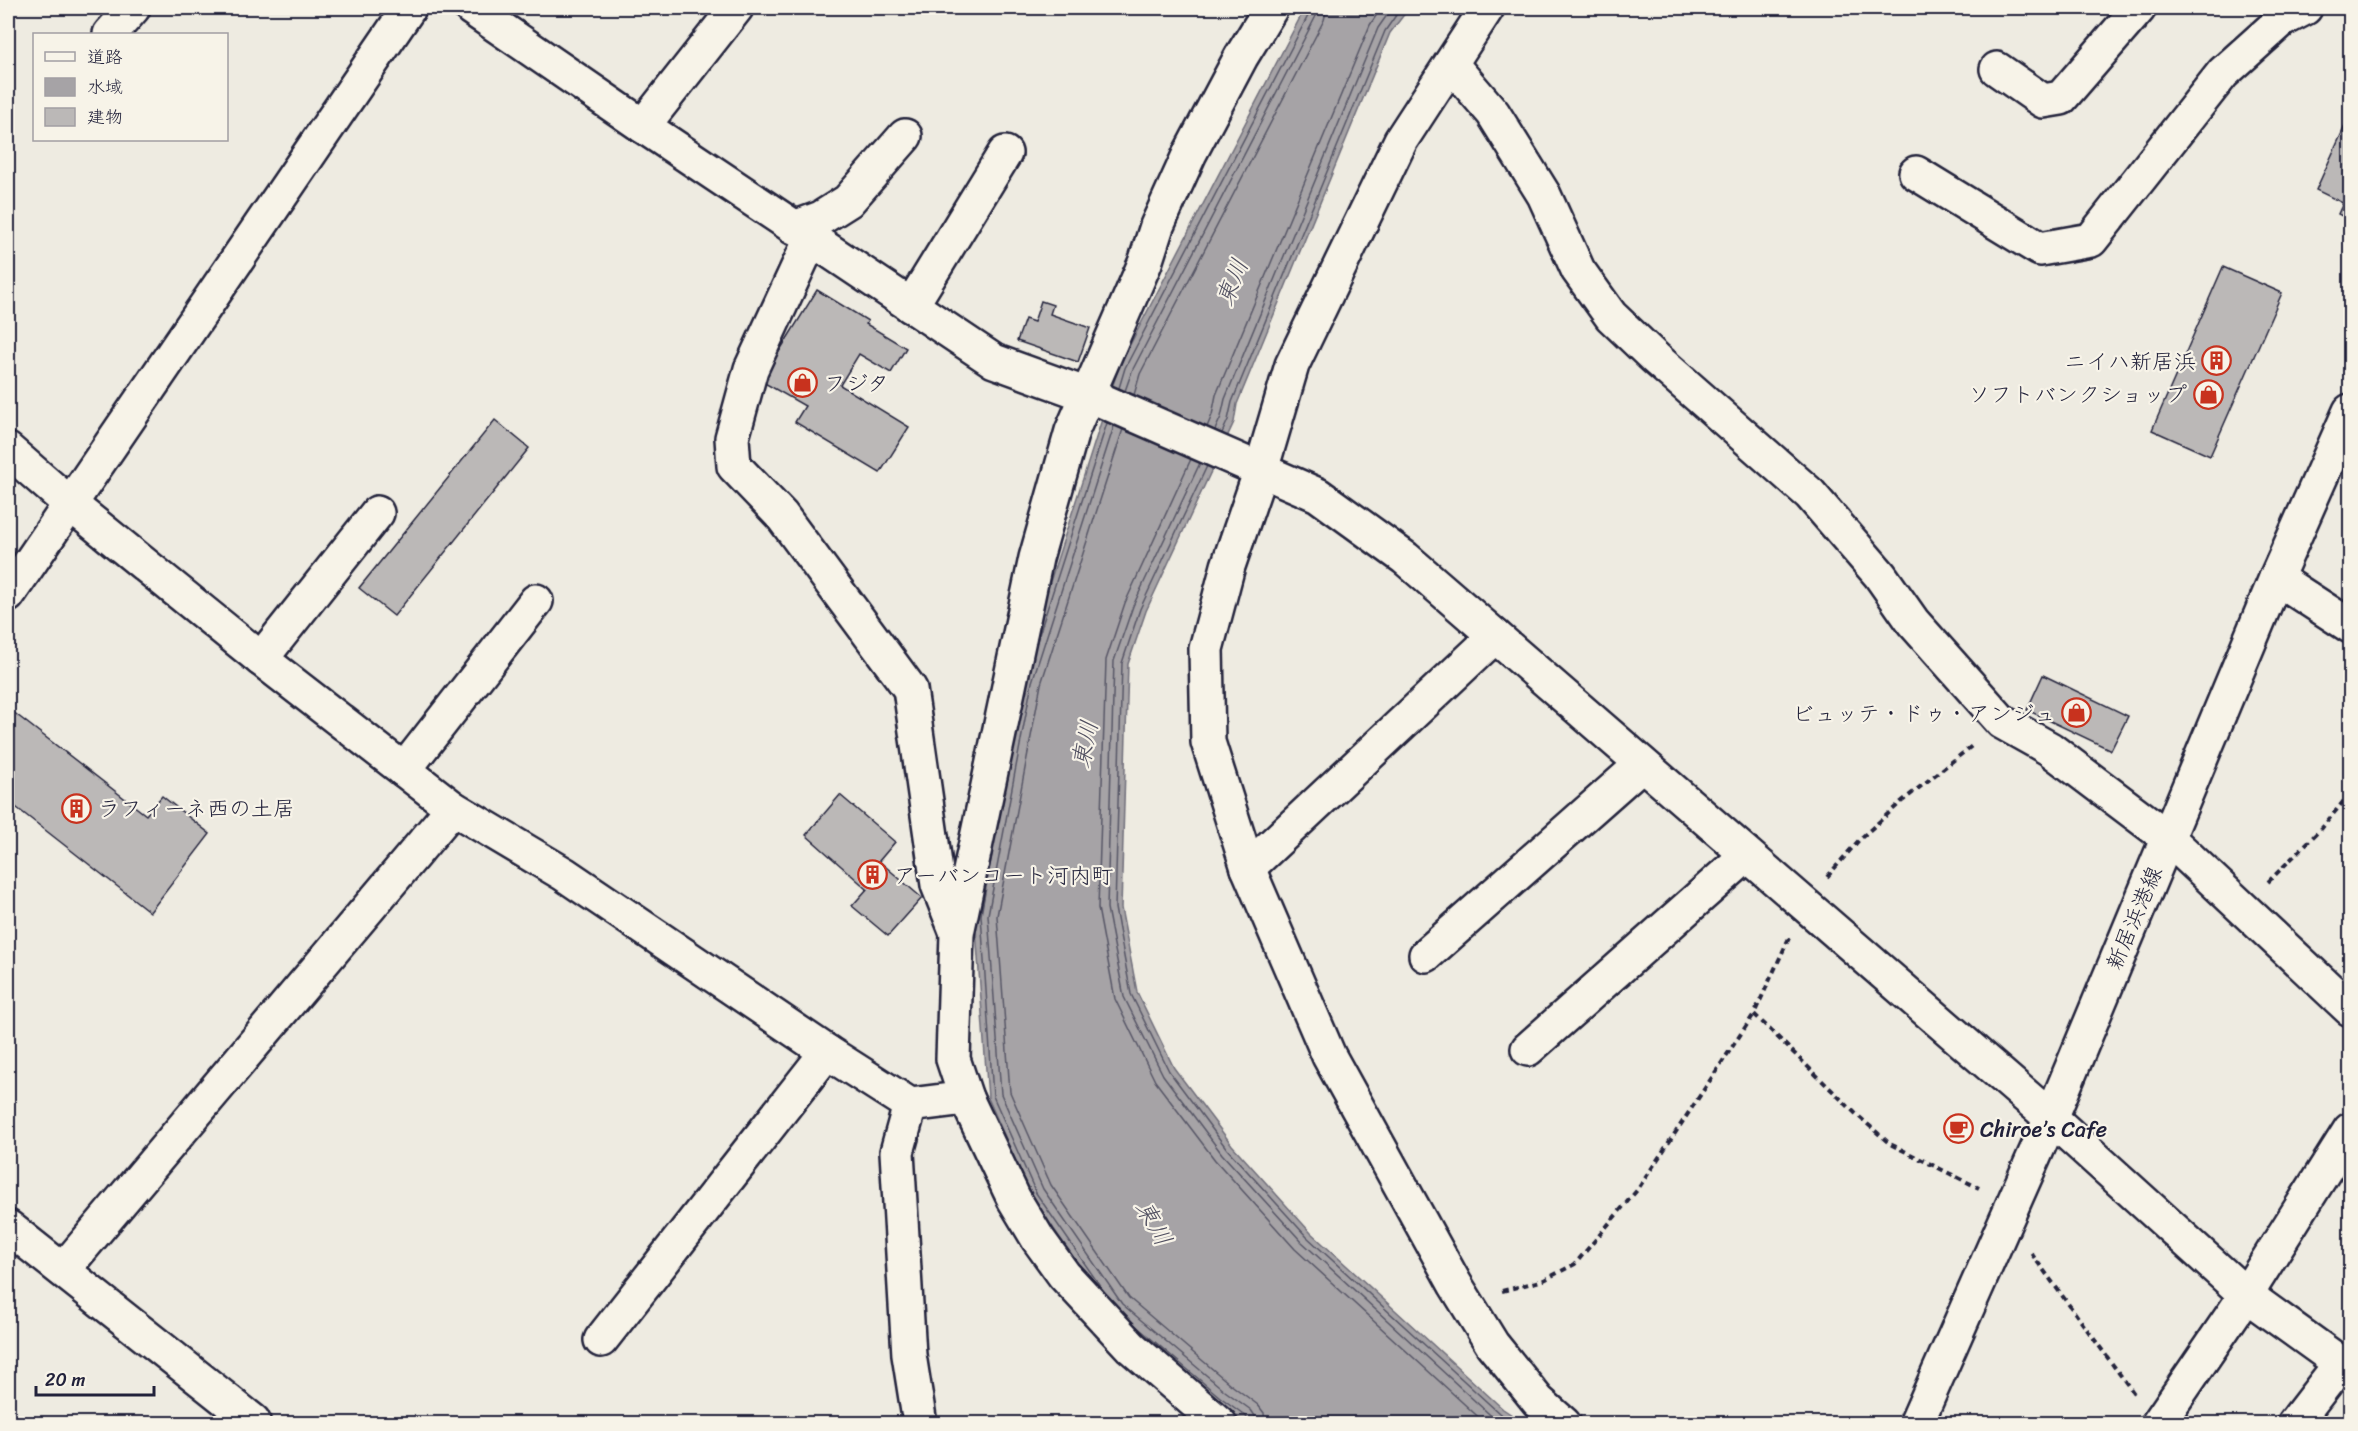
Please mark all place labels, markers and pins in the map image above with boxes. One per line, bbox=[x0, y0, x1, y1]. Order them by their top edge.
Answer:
place label: ニイハ新居浜 bbox=[2064, 342, 2196, 381]
building icon: ニイハ新居浜 bbox=[2201, 345, 2233, 377]
place label: フジタ bbox=[824, 364, 889, 403]
shop icon: フジタ bbox=[787, 367, 819, 399]
place label: ソフトバンクショップ bbox=[1968, 375, 2187, 414]
shop icon: ソフトバンクショップ bbox=[2192, 378, 2224, 410]
place label: ビュッテ・ドゥ・アンジュ bbox=[1792, 694, 2056, 733]
shop icon: ビュッテ・ドゥ・アンジュ bbox=[2061, 697, 2093, 729]
place label: ラフィーネ西の土居 bbox=[98, 789, 295, 828]
building icon: ラフィーネ西の土居 bbox=[61, 792, 93, 824]
place label: アーバンコート河内町 bbox=[894, 856, 1113, 895]
building icon: アーバンコート河内町 bbox=[857, 859, 889, 891]
place label: Chiroe’s Cafe bbox=[1980, 1110, 2107, 1149]
cafe icon: Chiroe’s Cafe bbox=[1943, 1113, 1975, 1145]

